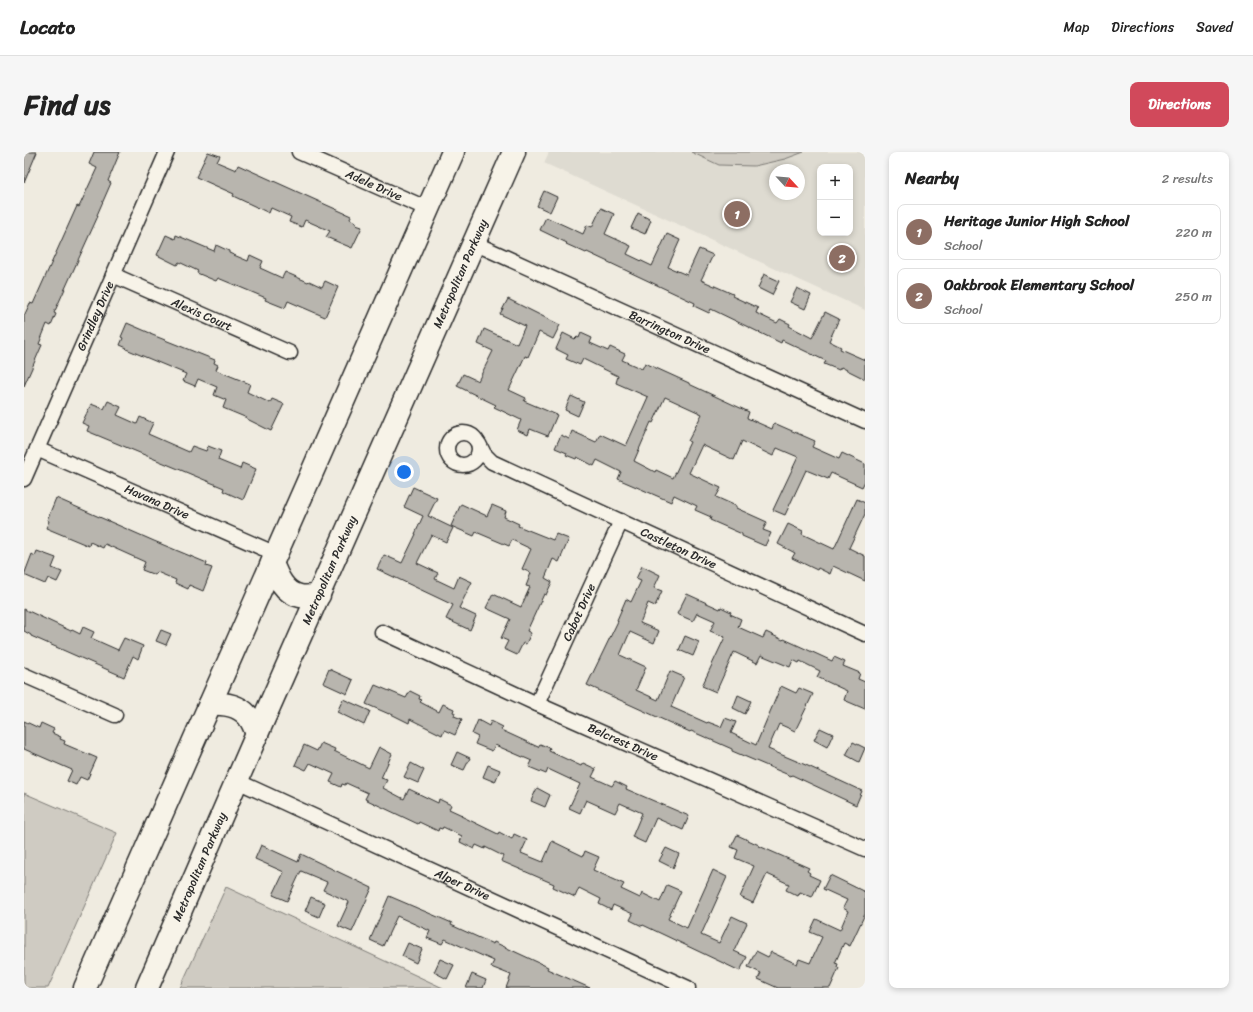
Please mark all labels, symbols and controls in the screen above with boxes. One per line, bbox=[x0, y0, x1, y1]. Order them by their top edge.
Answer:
text: Locato bbox=[20, 11, 75, 44]
text: Map bbox=[1063, 15, 1089, 40]
text: Directions bbox=[1111, 15, 1174, 40]
text: Saved bbox=[1196, 15, 1233, 40]
text: Find us bbox=[24, 80, 111, 129]
button: Directions bbox=[1130, 82, 1229, 127]
street label: Adele Drive bbox=[341, 162, 406, 207]
text: Nearby bbox=[905, 163, 959, 193]
north arrow bbox=[769, 164, 805, 200]
map controls bbox=[817, 164, 853, 236]
button: + bbox=[817, 164, 853, 200]
text: 2 results bbox=[1162, 167, 1213, 190]
pin: 1 bbox=[724, 199, 750, 229]
button: − bbox=[817, 200, 853, 236]
text: Heritage Junior High School bbox=[944, 208, 1129, 234]
street label: Metropolitan Parkway bbox=[426, 215, 494, 332]
text: 1 bbox=[916, 221, 922, 244]
text: 220 m bbox=[1175, 221, 1212, 244]
text: School bbox=[944, 234, 982, 257]
pin: 2 bbox=[829, 243, 855, 273]
text: Oakbrook Elementary School bbox=[944, 272, 1134, 298]
street label: Grindley Drive bbox=[70, 277, 120, 355]
text: 2 bbox=[915, 285, 923, 308]
text: 250 m bbox=[1175, 285, 1212, 308]
street label: Alexis Court bbox=[167, 291, 236, 337]
text: School bbox=[944, 298, 982, 321]
street label: Barrington Drive bbox=[625, 304, 714, 360]
your location bbox=[394, 462, 414, 482]
street label: Havana Drive bbox=[121, 478, 193, 526]
street label: Metropolitan Parkway bbox=[296, 511, 363, 628]
street label: Castleton Drive bbox=[637, 521, 720, 575]
street label: Cabot Drive bbox=[556, 580, 602, 645]
street label: Belcrest Drive bbox=[584, 717, 662, 767]
street label: Metropolitan Parkway bbox=[166, 808, 233, 925]
street label: Alper Drive bbox=[430, 862, 494, 907]

